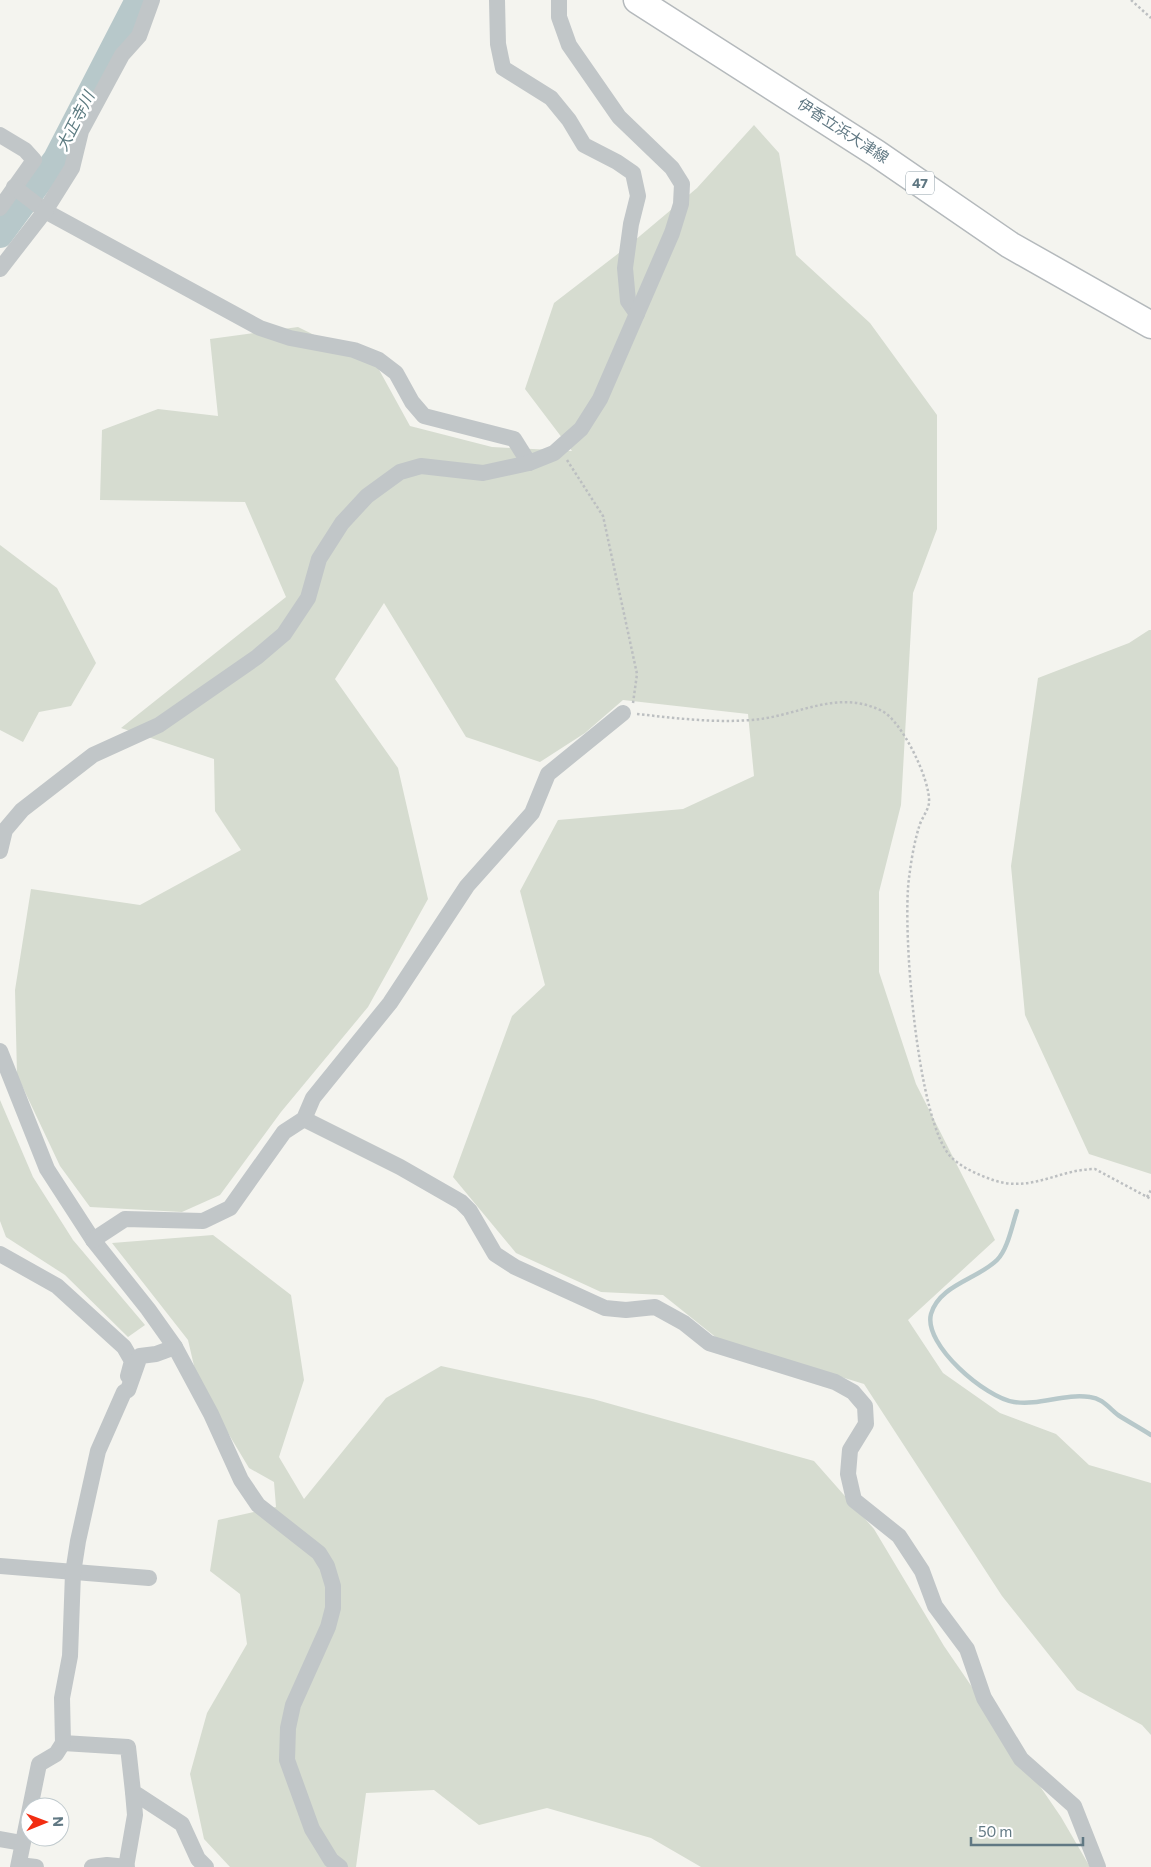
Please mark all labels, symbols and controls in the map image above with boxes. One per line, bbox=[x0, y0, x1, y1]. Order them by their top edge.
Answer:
water label: 大正寺川 bbox=[52, 86, 98, 154]
street label: 伊香立浜大津線 bbox=[795, 94, 892, 166]
road number: 47 bbox=[906, 172, 934, 194]
north arrow bbox=[20, 1797, 70, 1847]
scale bar bbox=[971, 1814, 1084, 1846]
text: N bbox=[50, 1816, 67, 1827]
text: 50 m bbox=[978, 1822, 1012, 1840]

